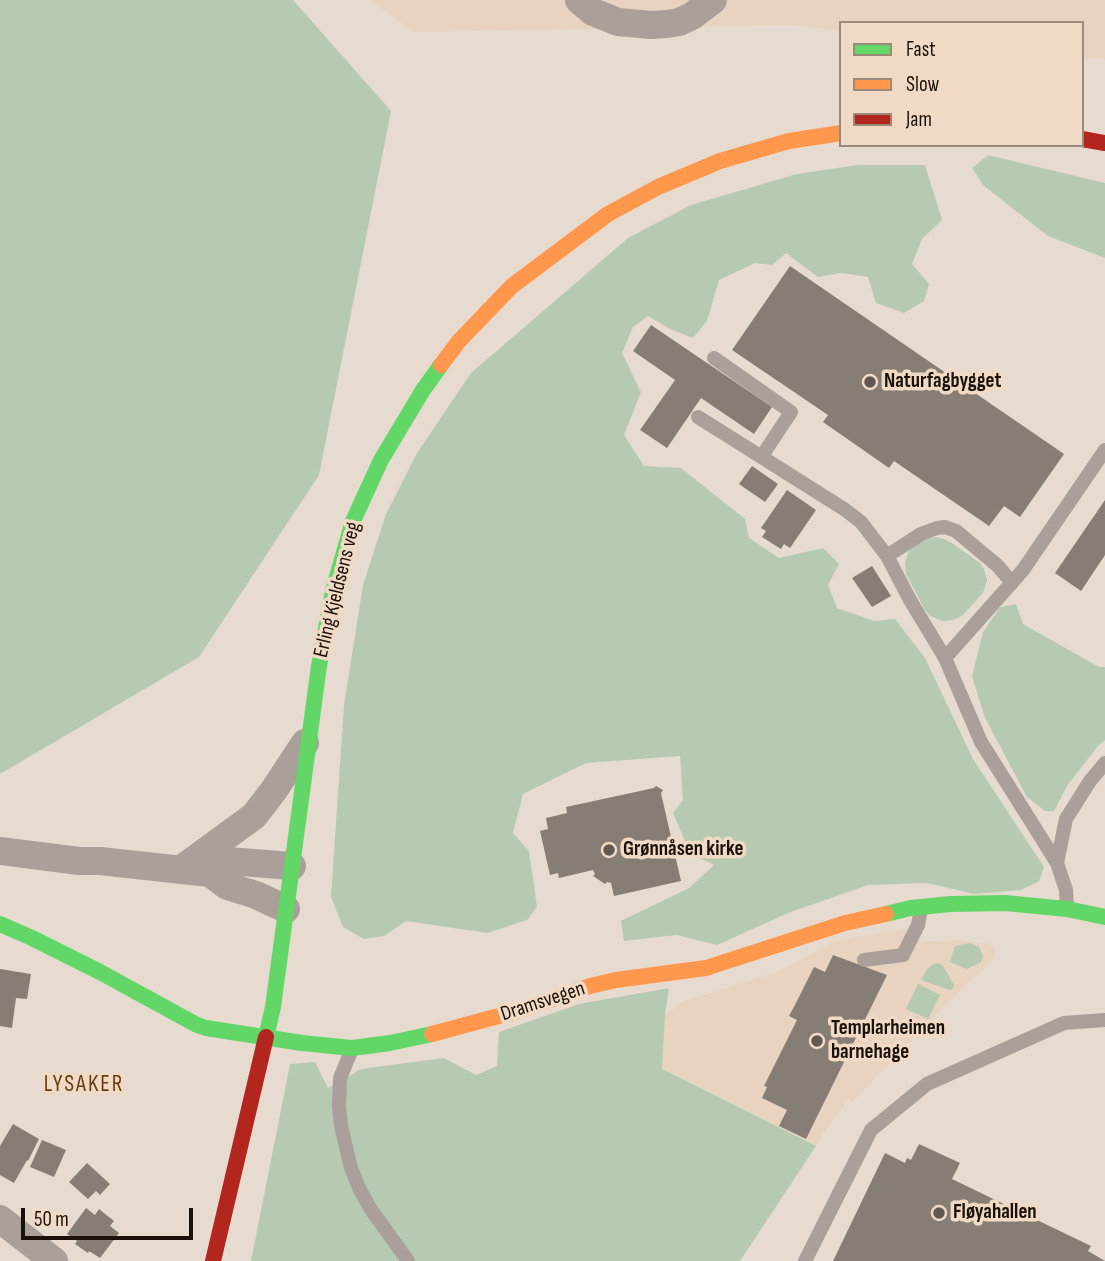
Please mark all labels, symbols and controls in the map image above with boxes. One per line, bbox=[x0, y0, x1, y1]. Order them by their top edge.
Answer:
legend bbox=[839, 21, 1084, 147]
text: Fast bbox=[906, 37, 936, 62]
text: Slow bbox=[906, 72, 939, 97]
text: Jam bbox=[906, 107, 932, 132]
place label: Naturfagbygget bbox=[884, 369, 1001, 395]
marker: Naturfagbygget bbox=[862, 374, 878, 390]
street label: Erling Kjeldsens veg bbox=[309, 520, 367, 660]
place label: Grønnåsen kirke bbox=[623, 837, 743, 863]
marker: Grønnåsen kirke bbox=[601, 842, 617, 858]
street label: Dramsvegen bbox=[498, 977, 588, 1027]
place label: Templarheimen barnehage bbox=[831, 1016, 945, 1066]
marker: Templarheimen barnehage bbox=[809, 1033, 825, 1049]
district label: LYSAKER bbox=[45, 1071, 123, 1099]
scale bar bbox=[24, 1194, 196, 1238]
place label: Fløyahallen bbox=[953, 1200, 1037, 1226]
marker: Fløyahallen bbox=[931, 1205, 947, 1221]
text: 50 m bbox=[34, 1207, 69, 1232]

